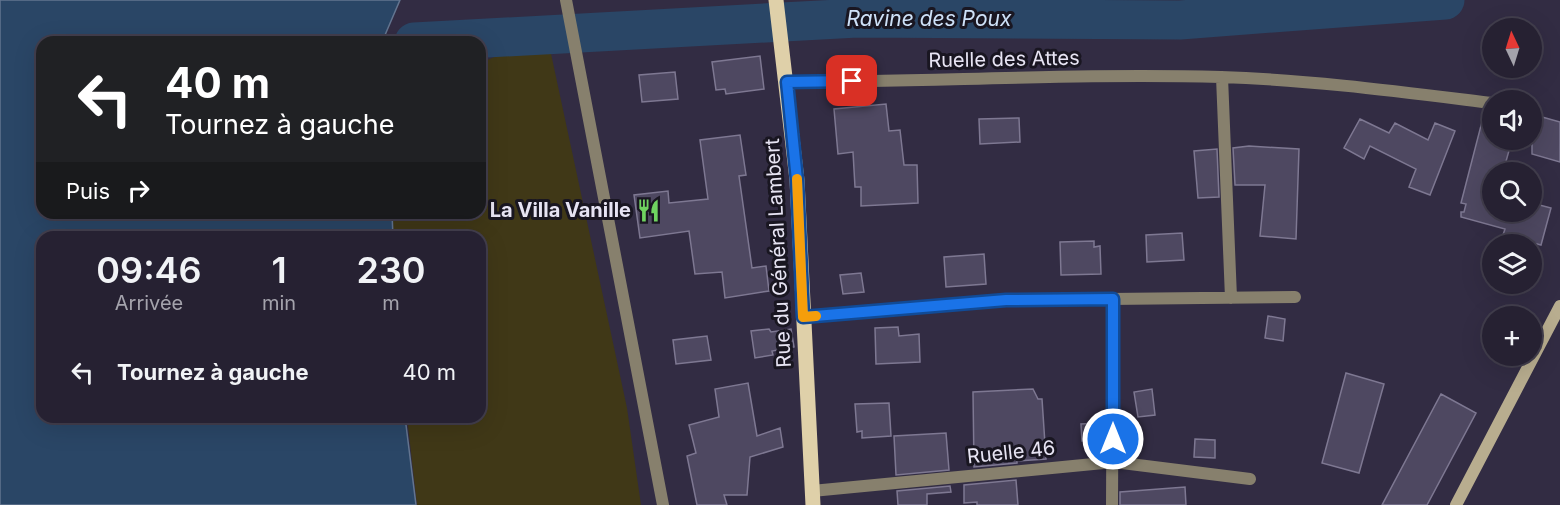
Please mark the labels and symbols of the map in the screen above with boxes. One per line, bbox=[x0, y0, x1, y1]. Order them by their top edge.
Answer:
water label: Ravine des Poux bbox=[847, 6, 1012, 31]
north arrow bbox=[1482, 18, 1542, 78]
street label: Ruelle des Attes bbox=[928, 46, 1080, 72]
pin bbox=[826, 55, 877, 106]
street label: Rue du Général Lambert bbox=[760, 137, 796, 368]
restaurant icon: La Villa Vanille bbox=[636, 197, 662, 223]
place label: La Villa Vanille bbox=[490, 198, 631, 222]
position arrow bbox=[1081, 407, 1145, 471]
street label: Ruelle 46 bbox=[966, 435, 1056, 469]

